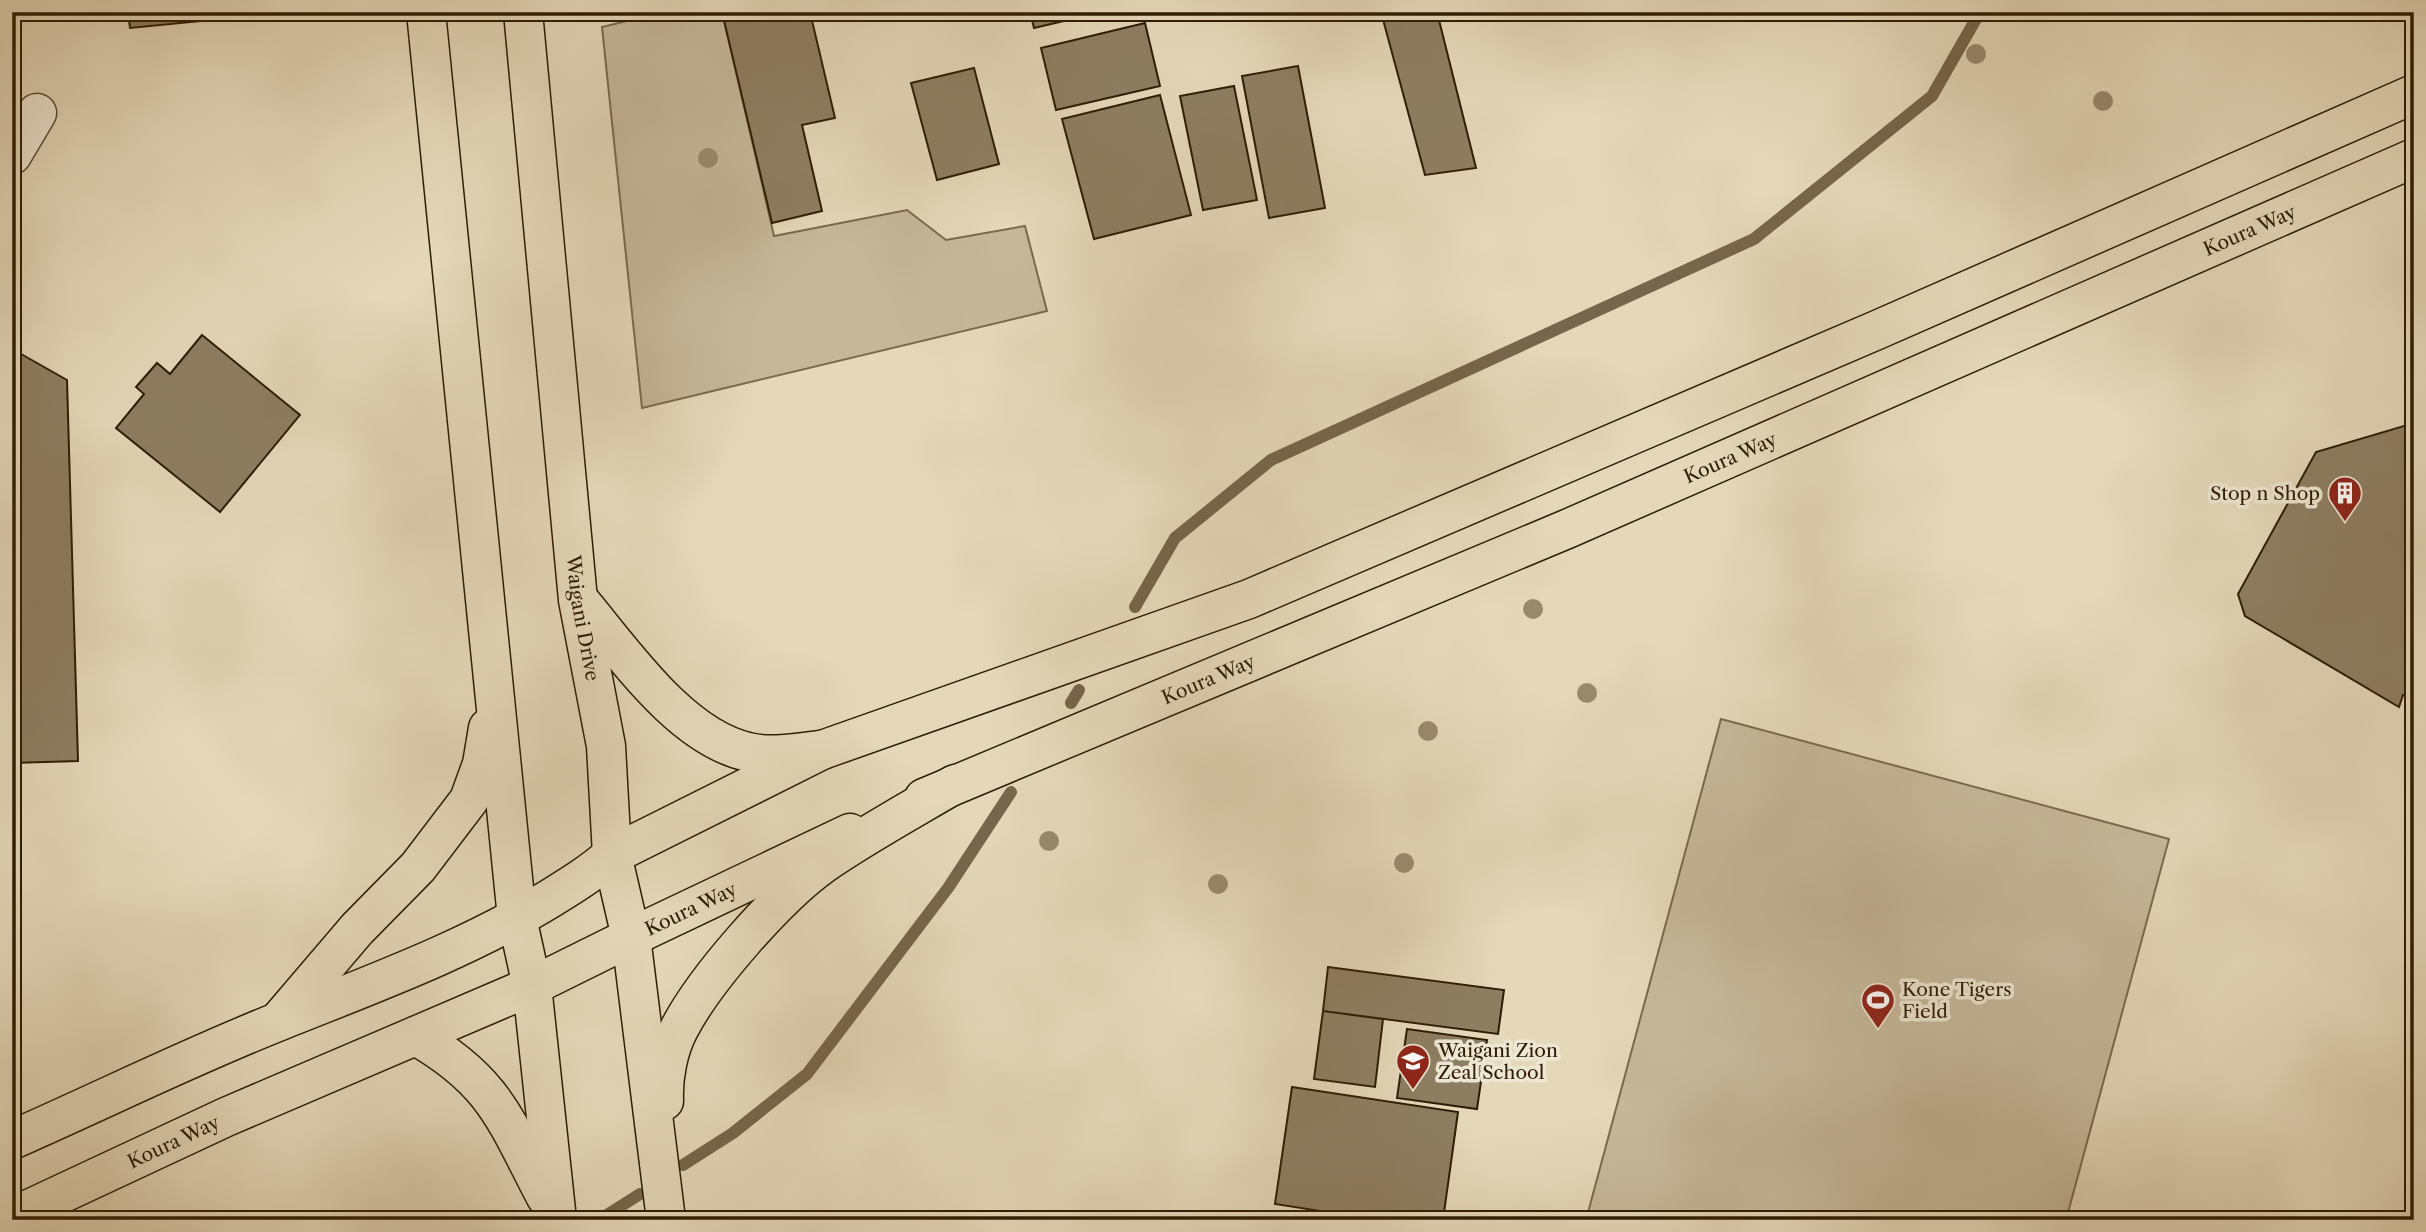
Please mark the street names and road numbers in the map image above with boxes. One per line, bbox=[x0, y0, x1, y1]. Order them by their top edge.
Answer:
street label: Koura Way bbox=[2200, 200, 2300, 260]
street label: Koura Way bbox=[1680, 427, 1780, 488]
street label: Waigani Drive bbox=[562, 553, 605, 683]
street label: Koura Way bbox=[1158, 649, 1259, 709]
street label: Koura Way bbox=[641, 877, 741, 940]
street label: Koura Way bbox=[124, 1110, 223, 1173]

